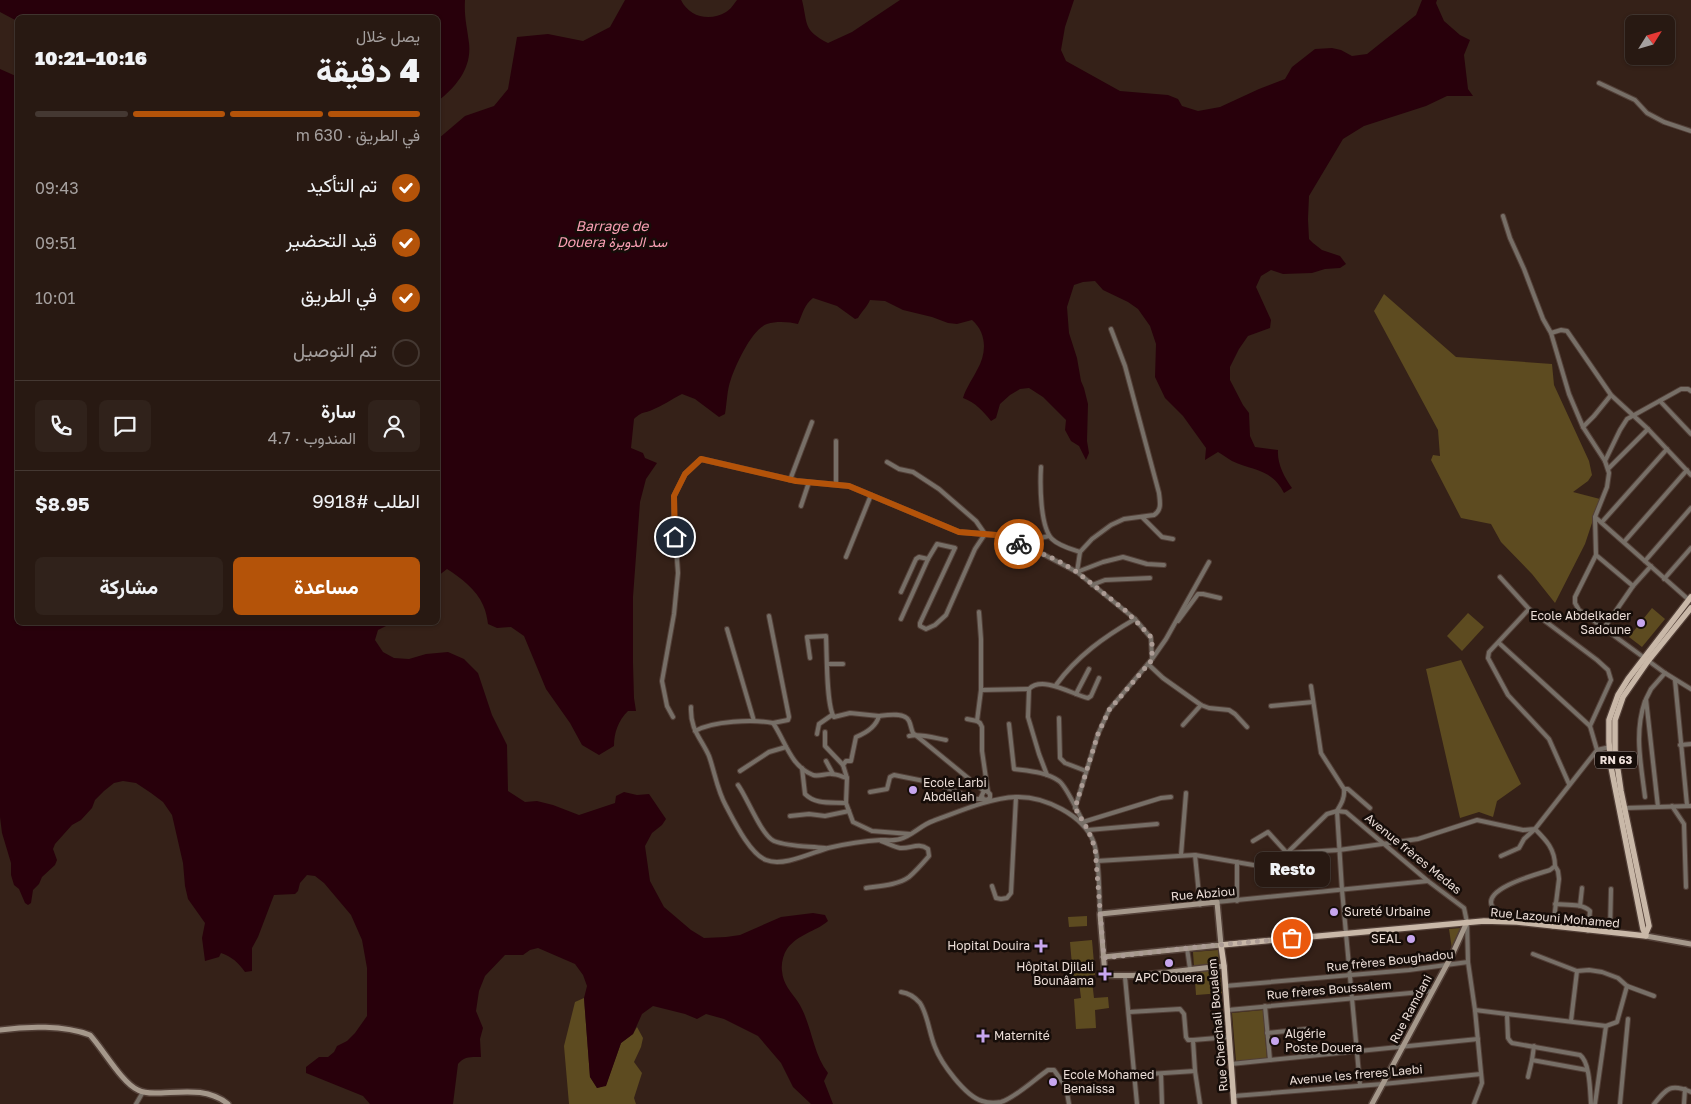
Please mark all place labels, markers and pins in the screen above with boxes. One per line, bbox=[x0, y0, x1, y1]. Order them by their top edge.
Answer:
pin bbox=[654, 516, 696, 558]
place label: Ecole Abdelkader Sadoune bbox=[1530, 608, 1631, 637]
marker: Ecole Abdelkader Sadoune bbox=[1635, 617, 1647, 629]
place label: Ecole Larbi Abdellah bbox=[923, 775, 987, 804]
marker: Ecole Larbi Abdellah bbox=[907, 784, 919, 796]
callout: Resto bbox=[1254, 853, 1330, 888]
place label: Sureté Urbaine bbox=[1344, 904, 1430, 919]
marker: Sureté Urbaine bbox=[1328, 906, 1340, 918]
pin bbox=[1271, 917, 1313, 959]
place label: SEAL bbox=[1371, 931, 1401, 946]
marker: SEAL bbox=[1405, 933, 1417, 945]
place label: Hopital Douira bbox=[947, 938, 1030, 953]
marker: Hopital Douira bbox=[1034, 939, 1048, 953]
marker: APC Douera bbox=[1163, 957, 1175, 969]
place label: Hôpital Djilali Bounâama bbox=[1016, 959, 1094, 988]
marker: Hôpital Djilali Bounâama bbox=[1098, 967, 1112, 981]
place label: APC Douera bbox=[1135, 970, 1203, 985]
place label: Algérie Poste Douera bbox=[1285, 1026, 1362, 1055]
place label: Maternité bbox=[994, 1028, 1050, 1043]
marker: Maternité bbox=[976, 1029, 990, 1043]
marker: Algérie Poste Douera bbox=[1269, 1035, 1281, 1047]
place label: Ecole Mohamed Benaissa bbox=[1063, 1067, 1154, 1096]
marker: Ecole Mohamed Benaissa bbox=[1047, 1076, 1059, 1088]

